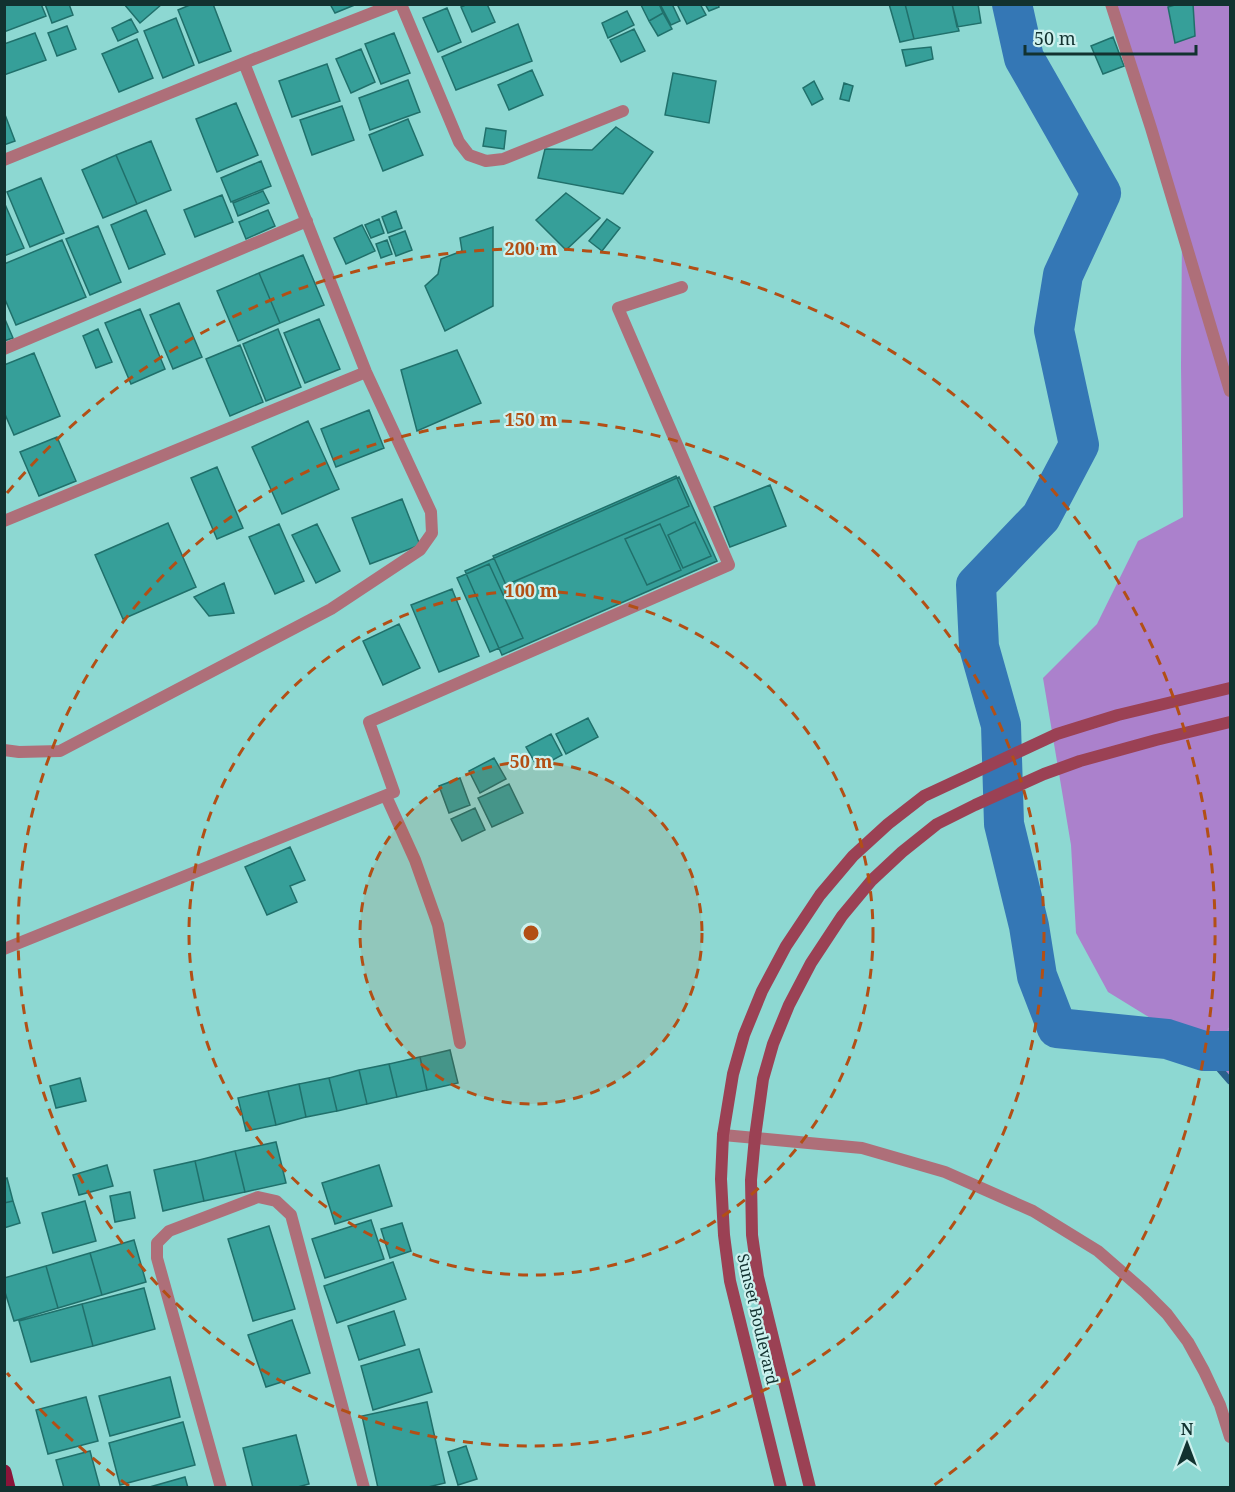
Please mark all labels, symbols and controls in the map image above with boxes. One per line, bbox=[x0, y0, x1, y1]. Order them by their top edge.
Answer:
scale bar bbox=[1025, 18, 1196, 56]
text: 50 m bbox=[1034, 26, 1076, 50]
text: 200 m bbox=[505, 236, 558, 260]
text: 150 m bbox=[505, 407, 558, 431]
text: 100 m bbox=[505, 578, 558, 602]
text: 50 m bbox=[510, 749, 553, 773]
centre of rings bbox=[521, 923, 541, 943]
street label: Sunset Boulevard bbox=[732, 1251, 784, 1387]
north arrow bbox=[1157, 1414, 1217, 1474]
text: N bbox=[1181, 1418, 1194, 1440]

